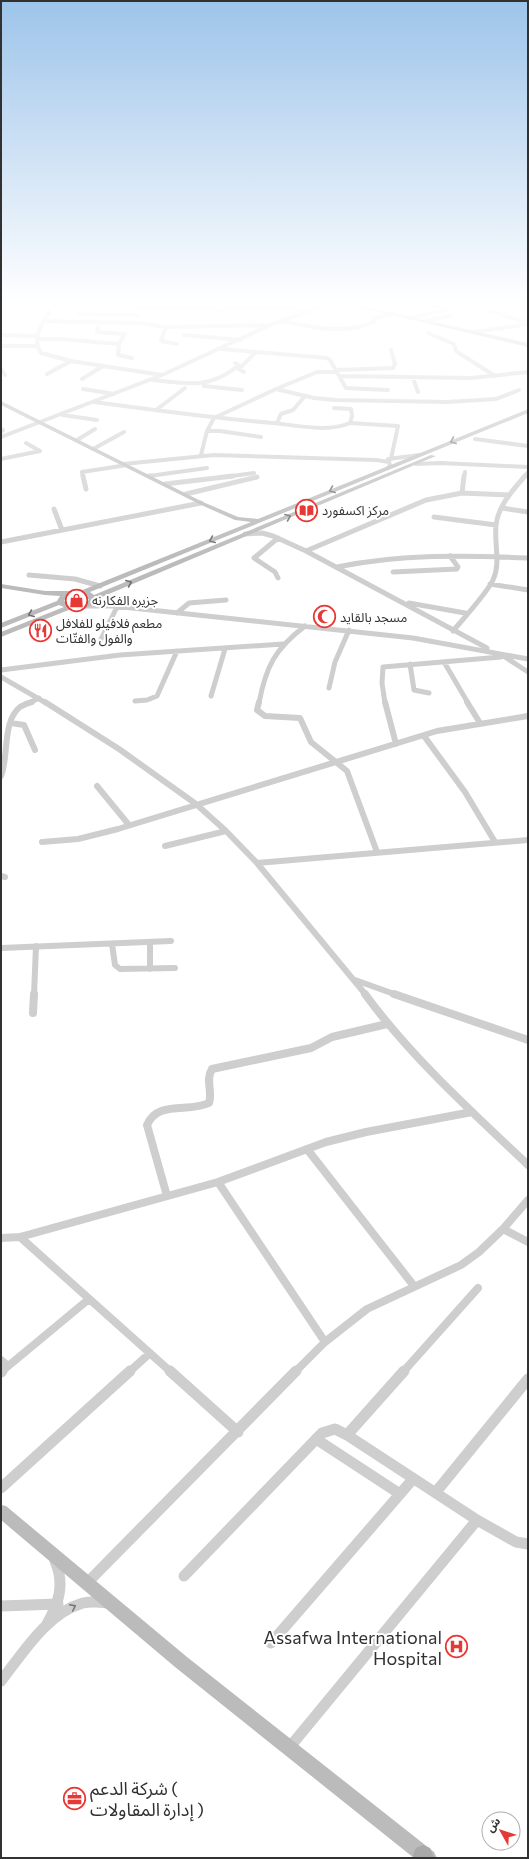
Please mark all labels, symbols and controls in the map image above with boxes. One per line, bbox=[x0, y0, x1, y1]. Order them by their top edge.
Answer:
one-way arrow bbox=[449, 436, 457, 444]
one-way arrow bbox=[329, 486, 336, 494]
library icon: مركز اكسفورد bbox=[293, 497, 319, 523]
place label: مركز اكسفورد bbox=[322, 502, 389, 518]
one-way arrow bbox=[283, 514, 291, 522]
one-way arrow bbox=[209, 535, 217, 543]
one-way arrow bbox=[125, 579, 132, 587]
shop icon: جزيره الفكارنه bbox=[63, 587, 89, 613]
place label: جزيره الفكارنه bbox=[92, 592, 159, 608]
mosque icon: مسجد بالقايد bbox=[311, 604, 337, 630]
one-way arrow bbox=[27, 609, 35, 617]
place label: مسجد بالقايد bbox=[340, 609, 407, 625]
place label: مطعم فلافيلو للفلافل والفول والفتّات bbox=[56, 615, 162, 647]
restaurant icon: مطعم فلافيلو للفلافل والفول والفتّات bbox=[27, 617, 53, 643]
one-way arrow bbox=[68, 1604, 76, 1612]
place label: Assafwa International Hospital bbox=[264, 1626, 442, 1669]
hospital icon: Assafwa International Hospital bbox=[444, 1634, 470, 1660]
place label: شركة الدعم ( إدارة المقاولات ) bbox=[90, 1777, 204, 1822]
office icon: شركة الدعم ( إدارة المقاولات ) bbox=[62, 1785, 88, 1811]
north arrow bbox=[481, 1811, 521, 1851]
text: ش bbox=[483, 1814, 503, 1835]

